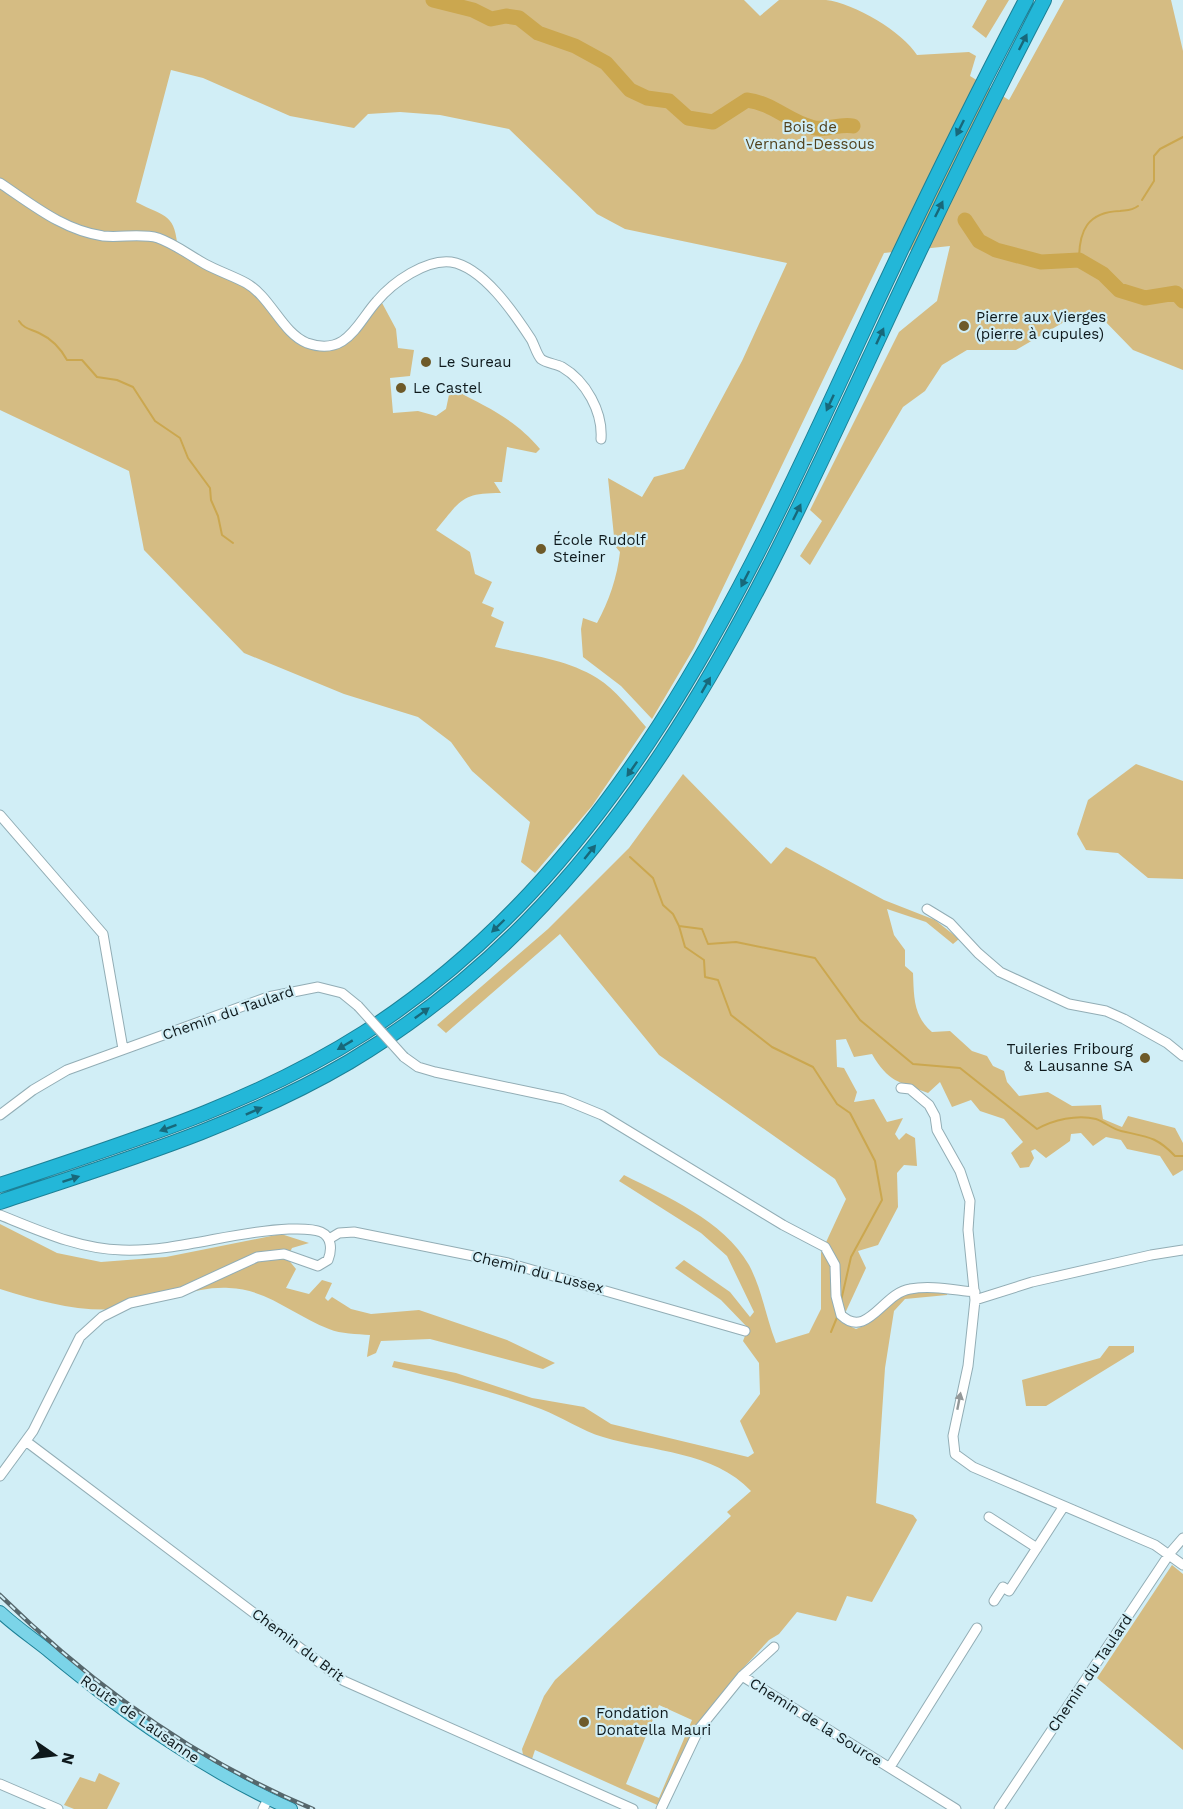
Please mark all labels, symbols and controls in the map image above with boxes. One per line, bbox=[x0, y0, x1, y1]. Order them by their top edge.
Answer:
one-way arrow bbox=[1018, 33, 1028, 50]
park label: Bois de Vernand-Dessous bbox=[745, 118, 875, 153]
one-way arrow bbox=[955, 119, 965, 136]
one-way arrow bbox=[934, 201, 944, 218]
place label: Pierre aux Vierges (pierre à cupules) bbox=[976, 308, 1106, 343]
marker: Pierre aux Vierges (pierre à cupules) bbox=[957, 319, 971, 333]
one-way arrow bbox=[875, 327, 884, 344]
place label: Le Sureau bbox=[438, 353, 512, 371]
marker: Le Sureau bbox=[419, 355, 433, 369]
place label: Le Castel bbox=[413, 379, 482, 397]
marker: Le Castel bbox=[394, 381, 408, 395]
one-way arrow bbox=[825, 395, 834, 412]
one-way arrow bbox=[793, 504, 802, 521]
place label: École Rudolf Steiner bbox=[553, 531, 646, 566]
marker: École Rudolf Steiner bbox=[534, 542, 548, 556]
one-way arrow bbox=[740, 570, 750, 587]
one-way arrow bbox=[701, 676, 711, 693]
one-way arrow bbox=[626, 761, 638, 777]
one-way arrow bbox=[584, 845, 596, 860]
one-way arrow bbox=[491, 919, 506, 933]
street label: Chemin du Taulard bbox=[160, 982, 296, 1044]
one-way arrow bbox=[414, 1007, 430, 1019]
one-way arrow bbox=[336, 1040, 353, 1051]
place label: Tuileries Fribourg & Lausanne SA bbox=[1007, 1040, 1133, 1075]
marker: Tuileries Fribourg & Lausanne SA bbox=[1138, 1051, 1152, 1065]
one-way arrow bbox=[245, 1106, 263, 1115]
one-way arrow bbox=[159, 1124, 177, 1134]
one-way arrow bbox=[62, 1173, 80, 1183]
street label: Chemin du Lussex bbox=[470, 1247, 606, 1297]
one-way arrow bbox=[955, 1392, 964, 1411]
street label: Chemin du Brit bbox=[248, 1604, 348, 1686]
street label: Chemin du Taulard bbox=[1044, 1611, 1136, 1735]
street label: Route de Lausanne bbox=[77, 1671, 203, 1767]
street label: Chemin de la Source bbox=[746, 1674, 886, 1770]
place label: Fondation Donatella Mauri bbox=[596, 1704, 711, 1739]
marker: Fondation Donatella Mauri bbox=[577, 1715, 591, 1729]
north arrow bbox=[24, 1725, 84, 1785]
text: N bbox=[57, 1750, 79, 1767]

